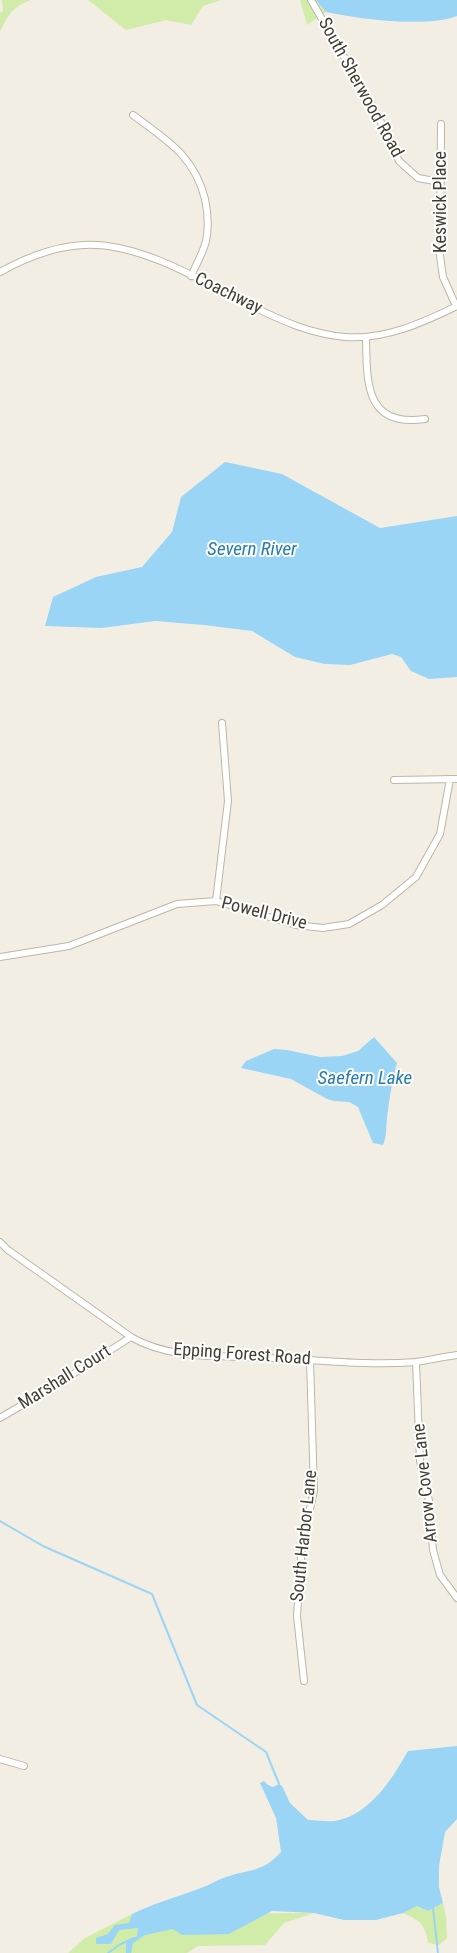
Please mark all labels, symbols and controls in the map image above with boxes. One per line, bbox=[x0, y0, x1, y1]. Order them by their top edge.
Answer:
street label: South Sherwood Road bbox=[313, 14, 407, 162]
street label: Keswick Place bbox=[430, 151, 452, 253]
street label: Coachway bbox=[191, 268, 265, 320]
water label: Severn River bbox=[207, 539, 297, 561]
street label: Powell Drive bbox=[219, 893, 309, 935]
water label: Saefern Lake bbox=[318, 1068, 412, 1090]
street label: Epping Forest Road bbox=[173, 1339, 311, 1371]
street label: Marshall Court bbox=[15, 1341, 115, 1415]
street label: Arrow Cove Lane bbox=[409, 1422, 443, 1544]
street label: South Harbor Lane bbox=[287, 1469, 323, 1603]

